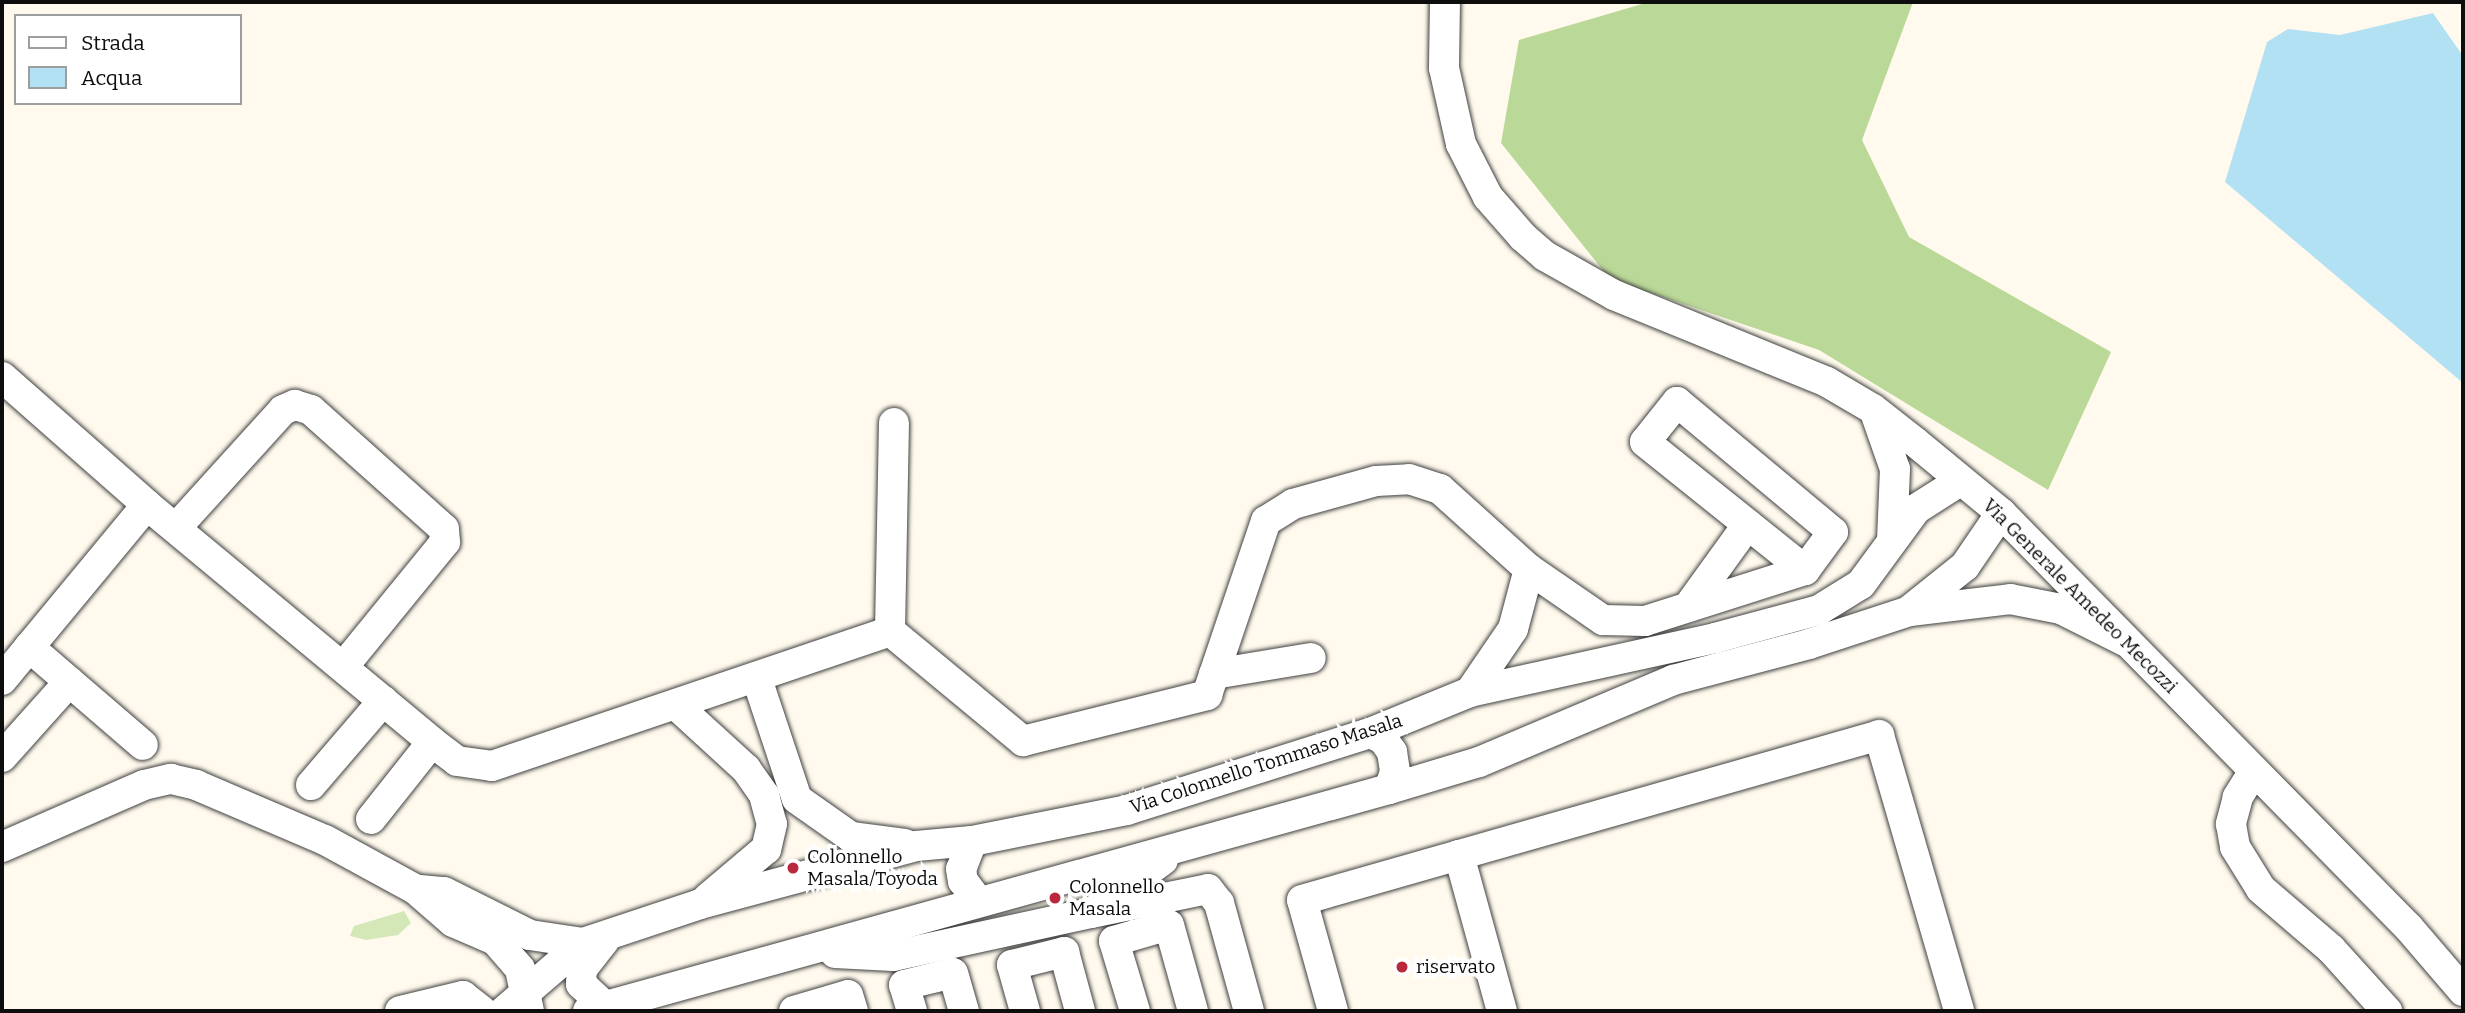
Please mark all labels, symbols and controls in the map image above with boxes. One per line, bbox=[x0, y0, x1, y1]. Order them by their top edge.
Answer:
legend bbox=[14, 14, 242, 105]
text: Strada bbox=[81, 30, 145, 56]
text: Acqua bbox=[81, 65, 143, 91]
street label: Via Generale Amedeo Mecozzi bbox=[1978, 494, 2182, 698]
street label: Via Colonnello Tommaso Masala bbox=[1127, 709, 1405, 819]
place label: Colonnello Masala/Toyoda bbox=[807, 846, 938, 890]
marker: Colonnello Masala/Toyoda bbox=[785, 860, 801, 876]
place label: Colonnello Masala bbox=[1069, 876, 1164, 920]
marker: Colonnello Masala bbox=[1047, 890, 1063, 906]
place label: riservato bbox=[1416, 956, 1495, 978]
marker: riservato bbox=[1394, 959, 1410, 975]

